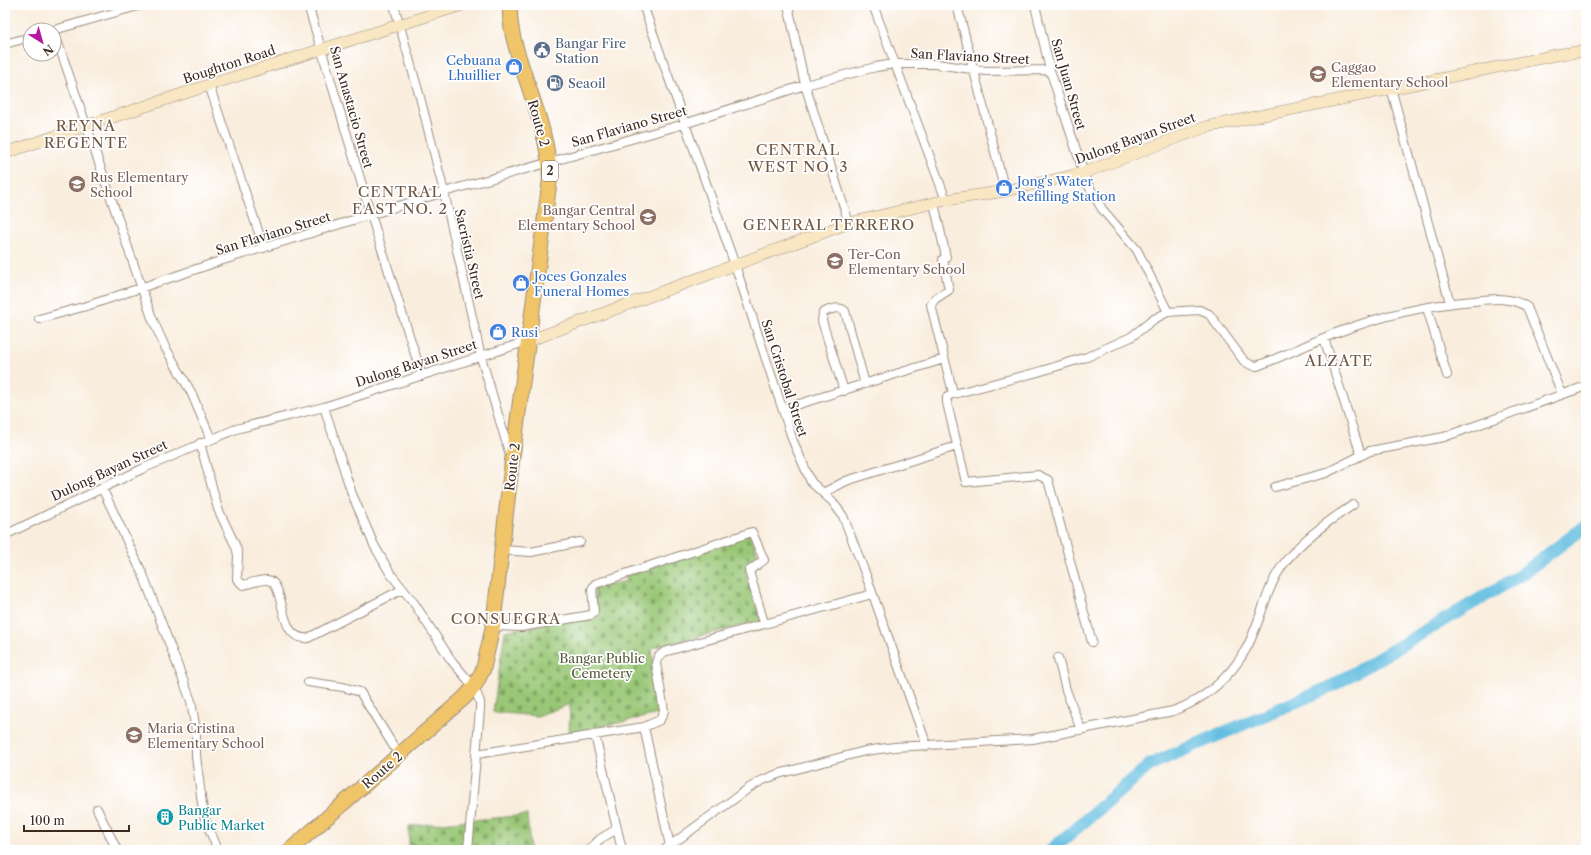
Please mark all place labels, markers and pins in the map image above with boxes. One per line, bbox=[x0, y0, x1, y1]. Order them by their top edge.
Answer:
place label: Bangar Fire Station bbox=[555, 35, 626, 66]
public building icon: Bangar Fire Station bbox=[532, 40, 552, 60]
place label: Cebuana Lhuillier bbox=[446, 52, 502, 83]
shop icon: Cebuana Lhuillier bbox=[504, 57, 524, 77]
place label: Caggao Elementary School bbox=[1331, 59, 1449, 90]
school or university icon: Caggao Elementary School bbox=[1308, 64, 1328, 84]
fuel station icon: Seaoil bbox=[545, 73, 565, 93]
place label: Seaoil bbox=[568, 75, 606, 91]
place label: Rus Elementary School bbox=[90, 169, 189, 200]
place label: Jong's Water Refilling Station bbox=[1015, 173, 1116, 204]
school or university icon: Rus Elementary School bbox=[67, 174, 87, 194]
shop icon: Jong's Water Refilling Station bbox=[994, 178, 1014, 198]
place label: Bangar Central Elementary School bbox=[518, 202, 635, 233]
school or university icon: Bangar Central Elementary School bbox=[638, 207, 658, 227]
place label: Ter-Con Elementary School bbox=[848, 246, 966, 277]
school or university icon: Ter-Con Elementary School bbox=[825, 251, 845, 271]
place label: Joces Gonzales Funeral Homes bbox=[532, 268, 630, 299]
shop icon: Joces Gonzales Funeral Homes bbox=[511, 273, 531, 293]
shop icon: Rusi bbox=[488, 322, 508, 342]
place label: Rusi bbox=[511, 324, 538, 340]
place label: Maria Cristina Elementary School bbox=[147, 720, 265, 751]
school or university icon: Maria Cristina Elementary School bbox=[124, 725, 144, 745]
place label: Bangar Public Market bbox=[178, 802, 265, 833]
building icon: Bangar Public Market bbox=[155, 807, 175, 827]

